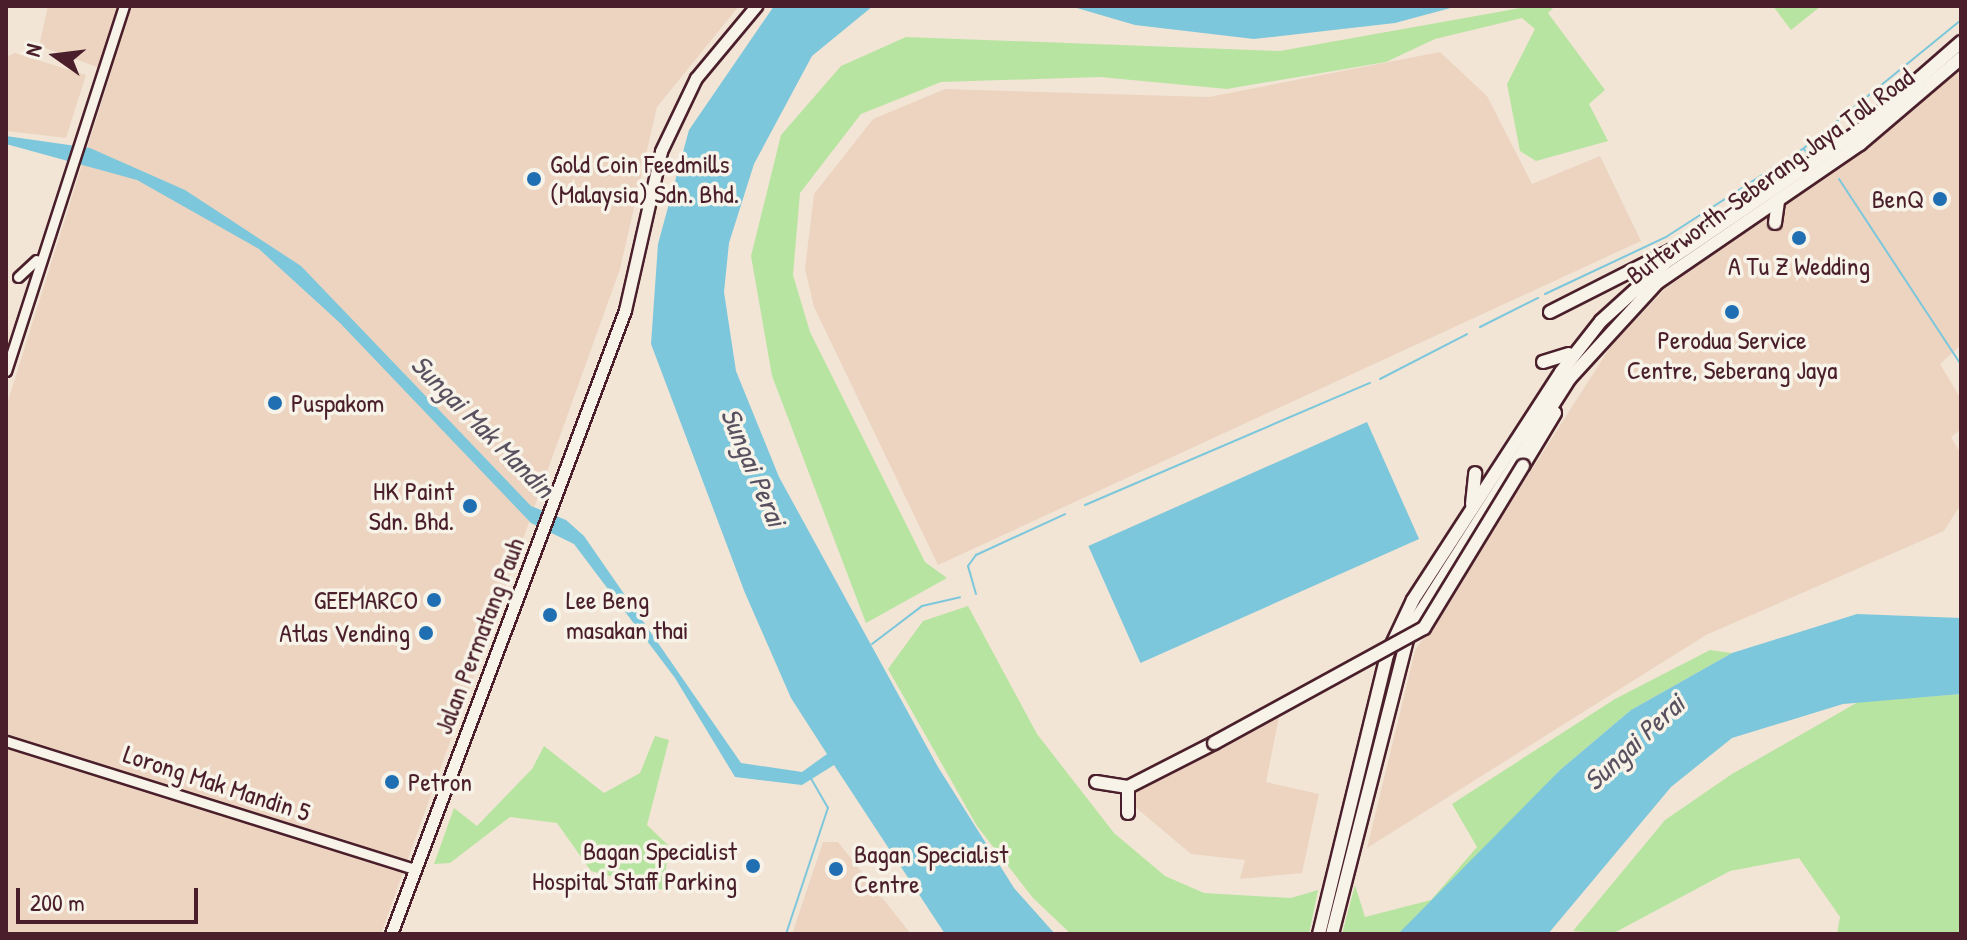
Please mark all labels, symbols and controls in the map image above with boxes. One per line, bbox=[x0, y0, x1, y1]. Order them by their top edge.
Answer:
north arrow bbox=[16, 16, 96, 96]
text: N bbox=[17, 41, 49, 60]
street label: Butterworth–Seberang Jaya Toll Road bbox=[1620, 61, 1920, 291]
place label: Gold Coin Feedmills (Malaysia) Sdn. Bhd. bbox=[550, 148, 739, 210]
marker: Gold Coin Feedmills (Malaysia) Sdn. Bhd. bbox=[525, 170, 543, 188]
place label: BenQ bbox=[1872, 183, 1924, 215]
marker: BenQ bbox=[1931, 190, 1949, 208]
marker: A Tu Z Wedding bbox=[1790, 229, 1808, 247]
place label: A Tu Z Wedding bbox=[1728, 250, 1870, 282]
marker: Perodua Service Centre, Seberang Jaya bbox=[1723, 303, 1741, 321]
place label: Perodua Service Centre, Seberang Jaya bbox=[1627, 324, 1837, 386]
water label: Sungai Mak Mandin bbox=[404, 347, 562, 505]
place label: Puspakom bbox=[291, 387, 384, 419]
marker: Puspakom bbox=[266, 394, 284, 412]
water label: Sungai Perai bbox=[714, 403, 794, 531]
place label: HK Paint Sdn. Bhd. bbox=[369, 475, 454, 536]
marker: HK Paint Sdn. Bhd. bbox=[461, 497, 479, 515]
street label: Jalan Permatang Pauh bbox=[427, 533, 531, 739]
place label: GEEMARCO bbox=[314, 584, 418, 616]
place label: Lee Beng masakan thai bbox=[566, 584, 689, 646]
marker: GEEMARCO bbox=[425, 591, 443, 609]
marker: Lee Beng masakan thai bbox=[541, 606, 559, 624]
place label: Atlas Vending bbox=[279, 617, 410, 649]
marker: Atlas Vending bbox=[417, 624, 435, 642]
water label: Sungai Perai bbox=[1577, 687, 1691, 797]
street label: Lorong Mak Mandin 5 bbox=[120, 738, 314, 828]
place label: Petron bbox=[408, 766, 472, 798]
marker: Petron bbox=[383, 773, 401, 791]
place label: Bagan Specialist Hospital Staff Parking bbox=[532, 835, 737, 896]
place label: Bagan Specialist Centre bbox=[854, 838, 1008, 900]
marker: Bagan Specialist Hospital Staff Parking bbox=[744, 857, 762, 875]
marker: Bagan Specialist Centre bbox=[825, 858, 847, 880]
scale bar bbox=[20, 872, 202, 922]
text: 200 m bbox=[30, 886, 85, 918]

